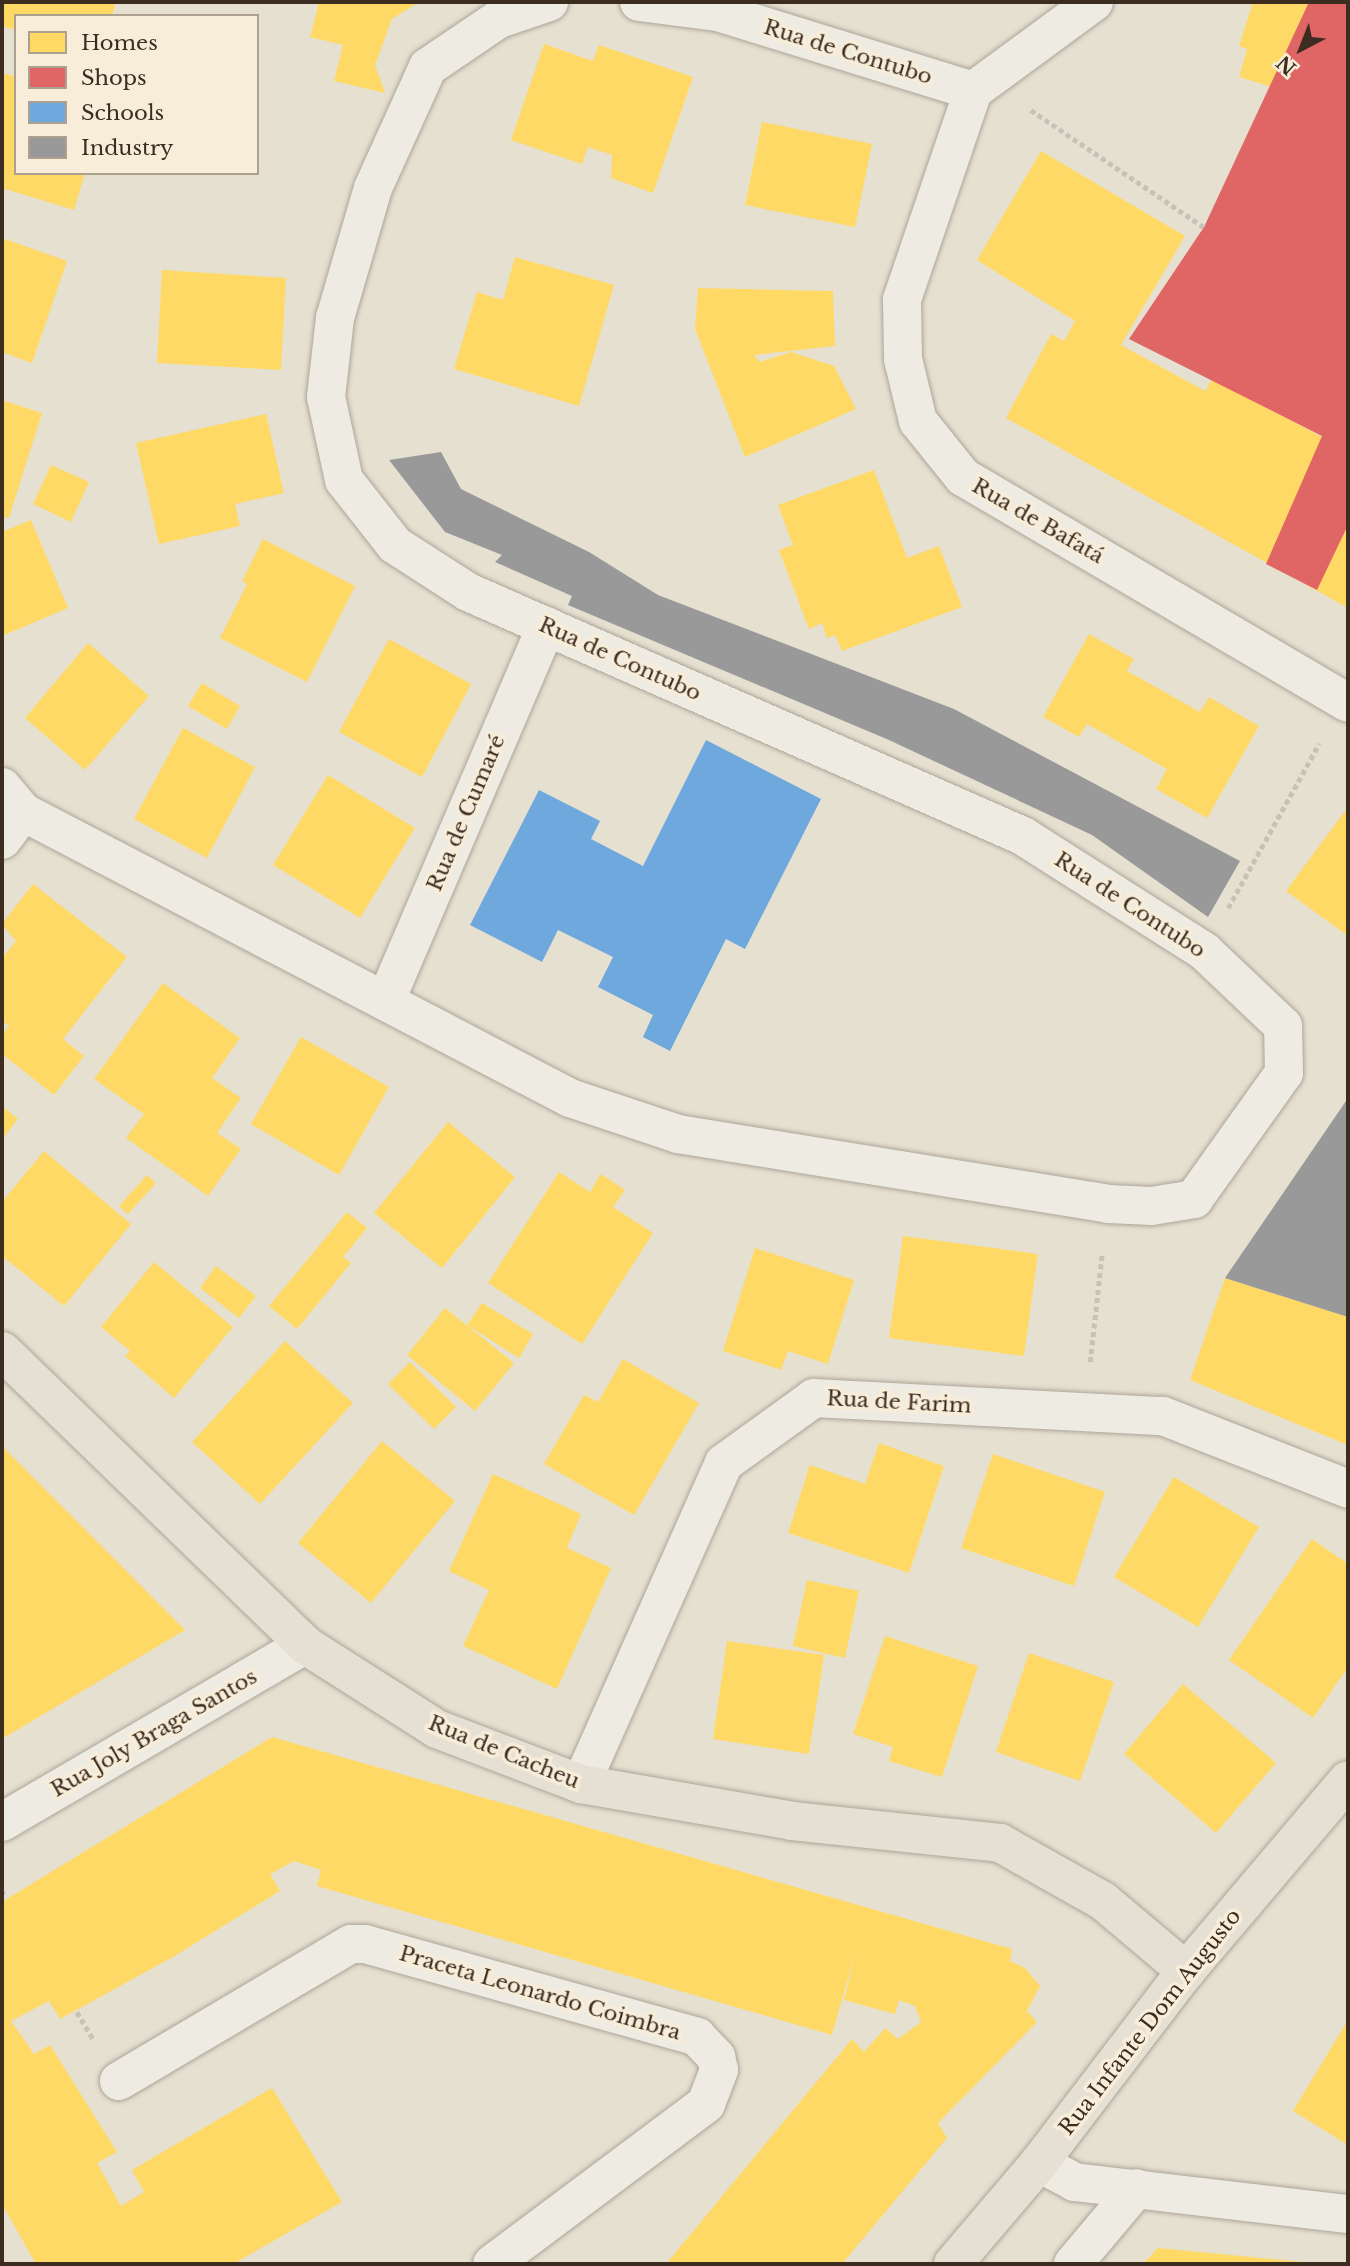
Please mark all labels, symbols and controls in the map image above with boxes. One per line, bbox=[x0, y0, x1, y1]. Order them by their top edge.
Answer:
legend bbox=[14, 14, 259, 175]
street label: Rua de Contubo bbox=[761, 14, 935, 90]
north arrow bbox=[1266, 14, 1336, 84]
text: Homes bbox=[81, 30, 158, 56]
text: N bbox=[1272, 50, 1301, 80]
text: Shops bbox=[81, 65, 147, 91]
text: Schools bbox=[81, 100, 164, 126]
text: Industry bbox=[81, 135, 173, 161]
street label: Rua de Bafatá bbox=[968, 473, 1108, 569]
street label: Rua de Contubo bbox=[535, 612, 705, 706]
street label: Rua de Cumaré bbox=[422, 731, 510, 895]
street label: Rua de Contubo bbox=[1050, 847, 1210, 963]
street label: Rua de Farim bbox=[826, 1386, 972, 1418]
street label: Rua Joly Braga Santos bbox=[46, 1663, 262, 1803]
street label: Rua de Cacheu bbox=[425, 1710, 583, 1794]
street label: Rua Infante Dom Augusto bbox=[1054, 1904, 1246, 2140]
street label: Praceta Leonardo Coimbra bbox=[396, 1941, 684, 2045]

